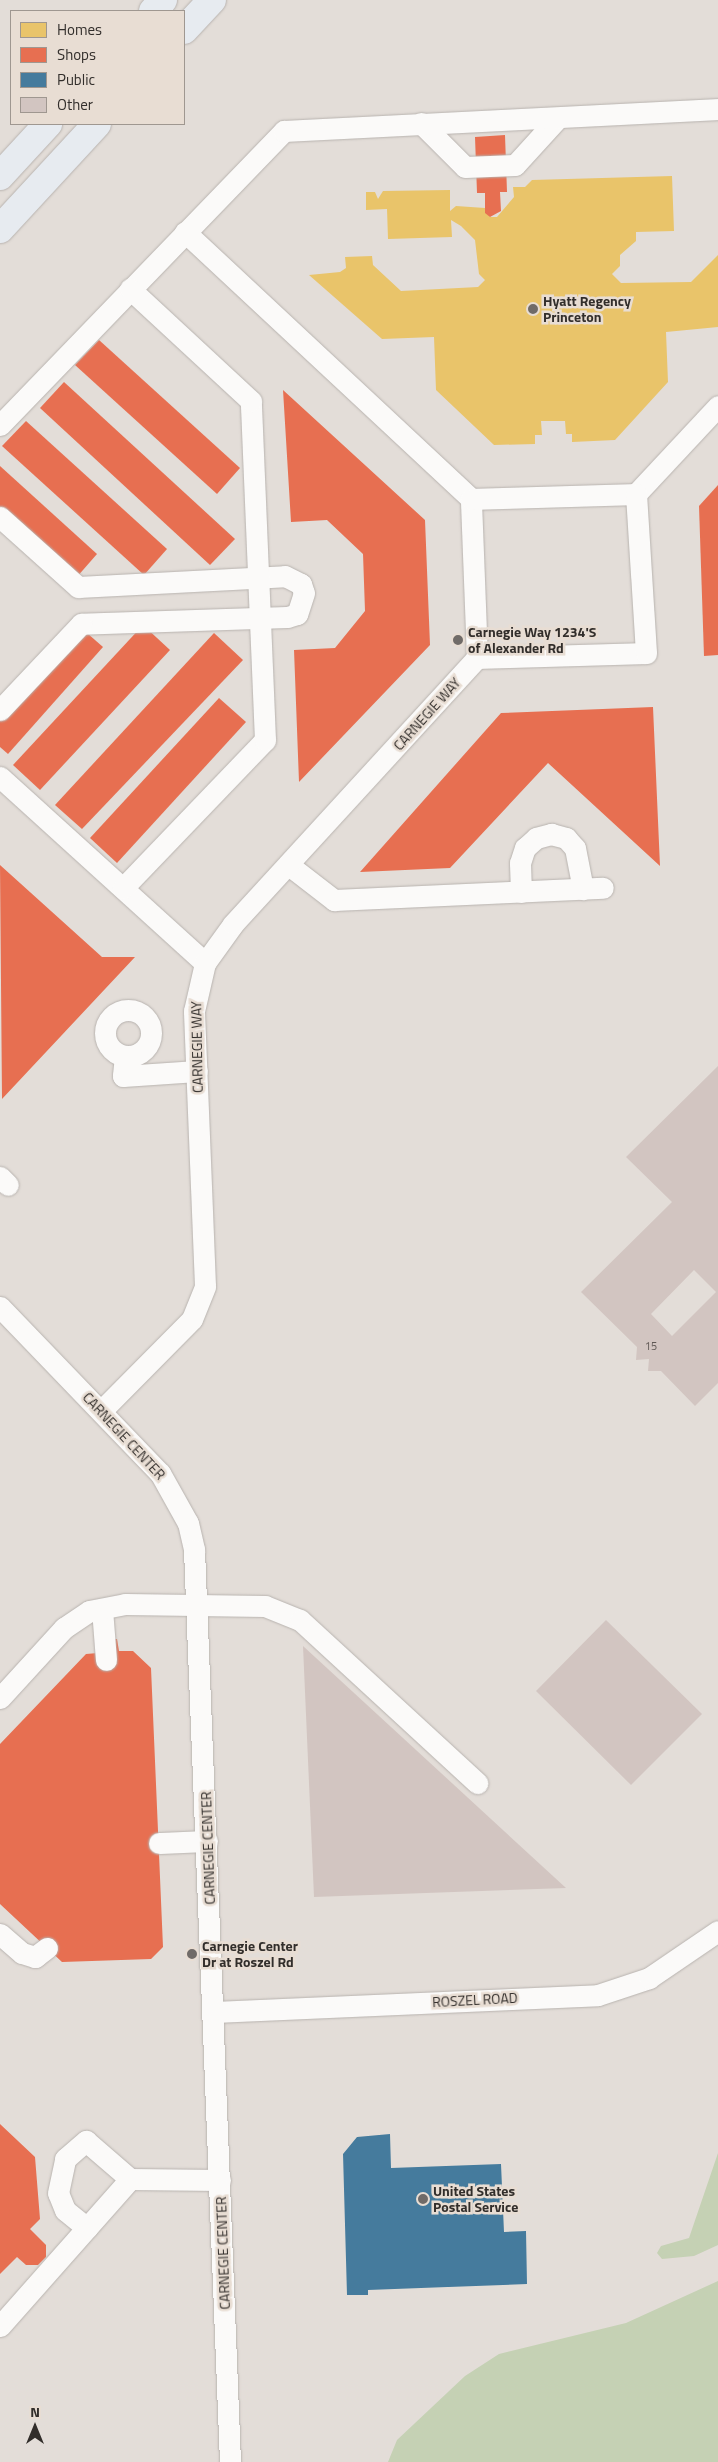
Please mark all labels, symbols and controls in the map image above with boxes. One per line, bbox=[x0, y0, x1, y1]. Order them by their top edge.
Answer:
legend bbox=[10, 10, 185, 125]
text: Homes bbox=[57, 18, 102, 41]
text: Shops bbox=[57, 43, 96, 66]
text: Public bbox=[57, 68, 95, 91]
text: Other bbox=[57, 93, 93, 116]
place label: Hyatt Regency Princeton bbox=[543, 293, 631, 326]
marker: Hyatt Regency Princeton bbox=[527, 303, 539, 315]
place label: Carnegie Way 1234'S of Alexander Rd bbox=[468, 624, 596, 656]
marker: Carnegie Way 1234'S of Alexander Rd bbox=[452, 634, 464, 646]
street label: CARNEGIE WAY bbox=[390, 674, 464, 754]
street label: CARNEGIE WAY bbox=[188, 1001, 206, 1093]
house number: 15 bbox=[645, 1339, 657, 1353]
street label: CARNEGIE CENTER bbox=[79, 1389, 169, 1483]
street label: CARNEGIE CENTER bbox=[198, 1791, 218, 1905]
place label: Carnegie Center Dr at Roszel Rd bbox=[202, 1938, 298, 1970]
marker: Carnegie Center Dr at Roszel Rd bbox=[186, 1948, 198, 1960]
street label: ROSZEL ROAD bbox=[432, 1989, 518, 2011]
place label: United States Postal Service bbox=[433, 2183, 518, 2216]
marker: United States Postal Service bbox=[417, 2193, 429, 2205]
street label: CARNEGIE CENTER bbox=[213, 2196, 233, 2310]
text: N bbox=[30, 2401, 40, 2422]
north arrow bbox=[10, 2402, 60, 2452]

